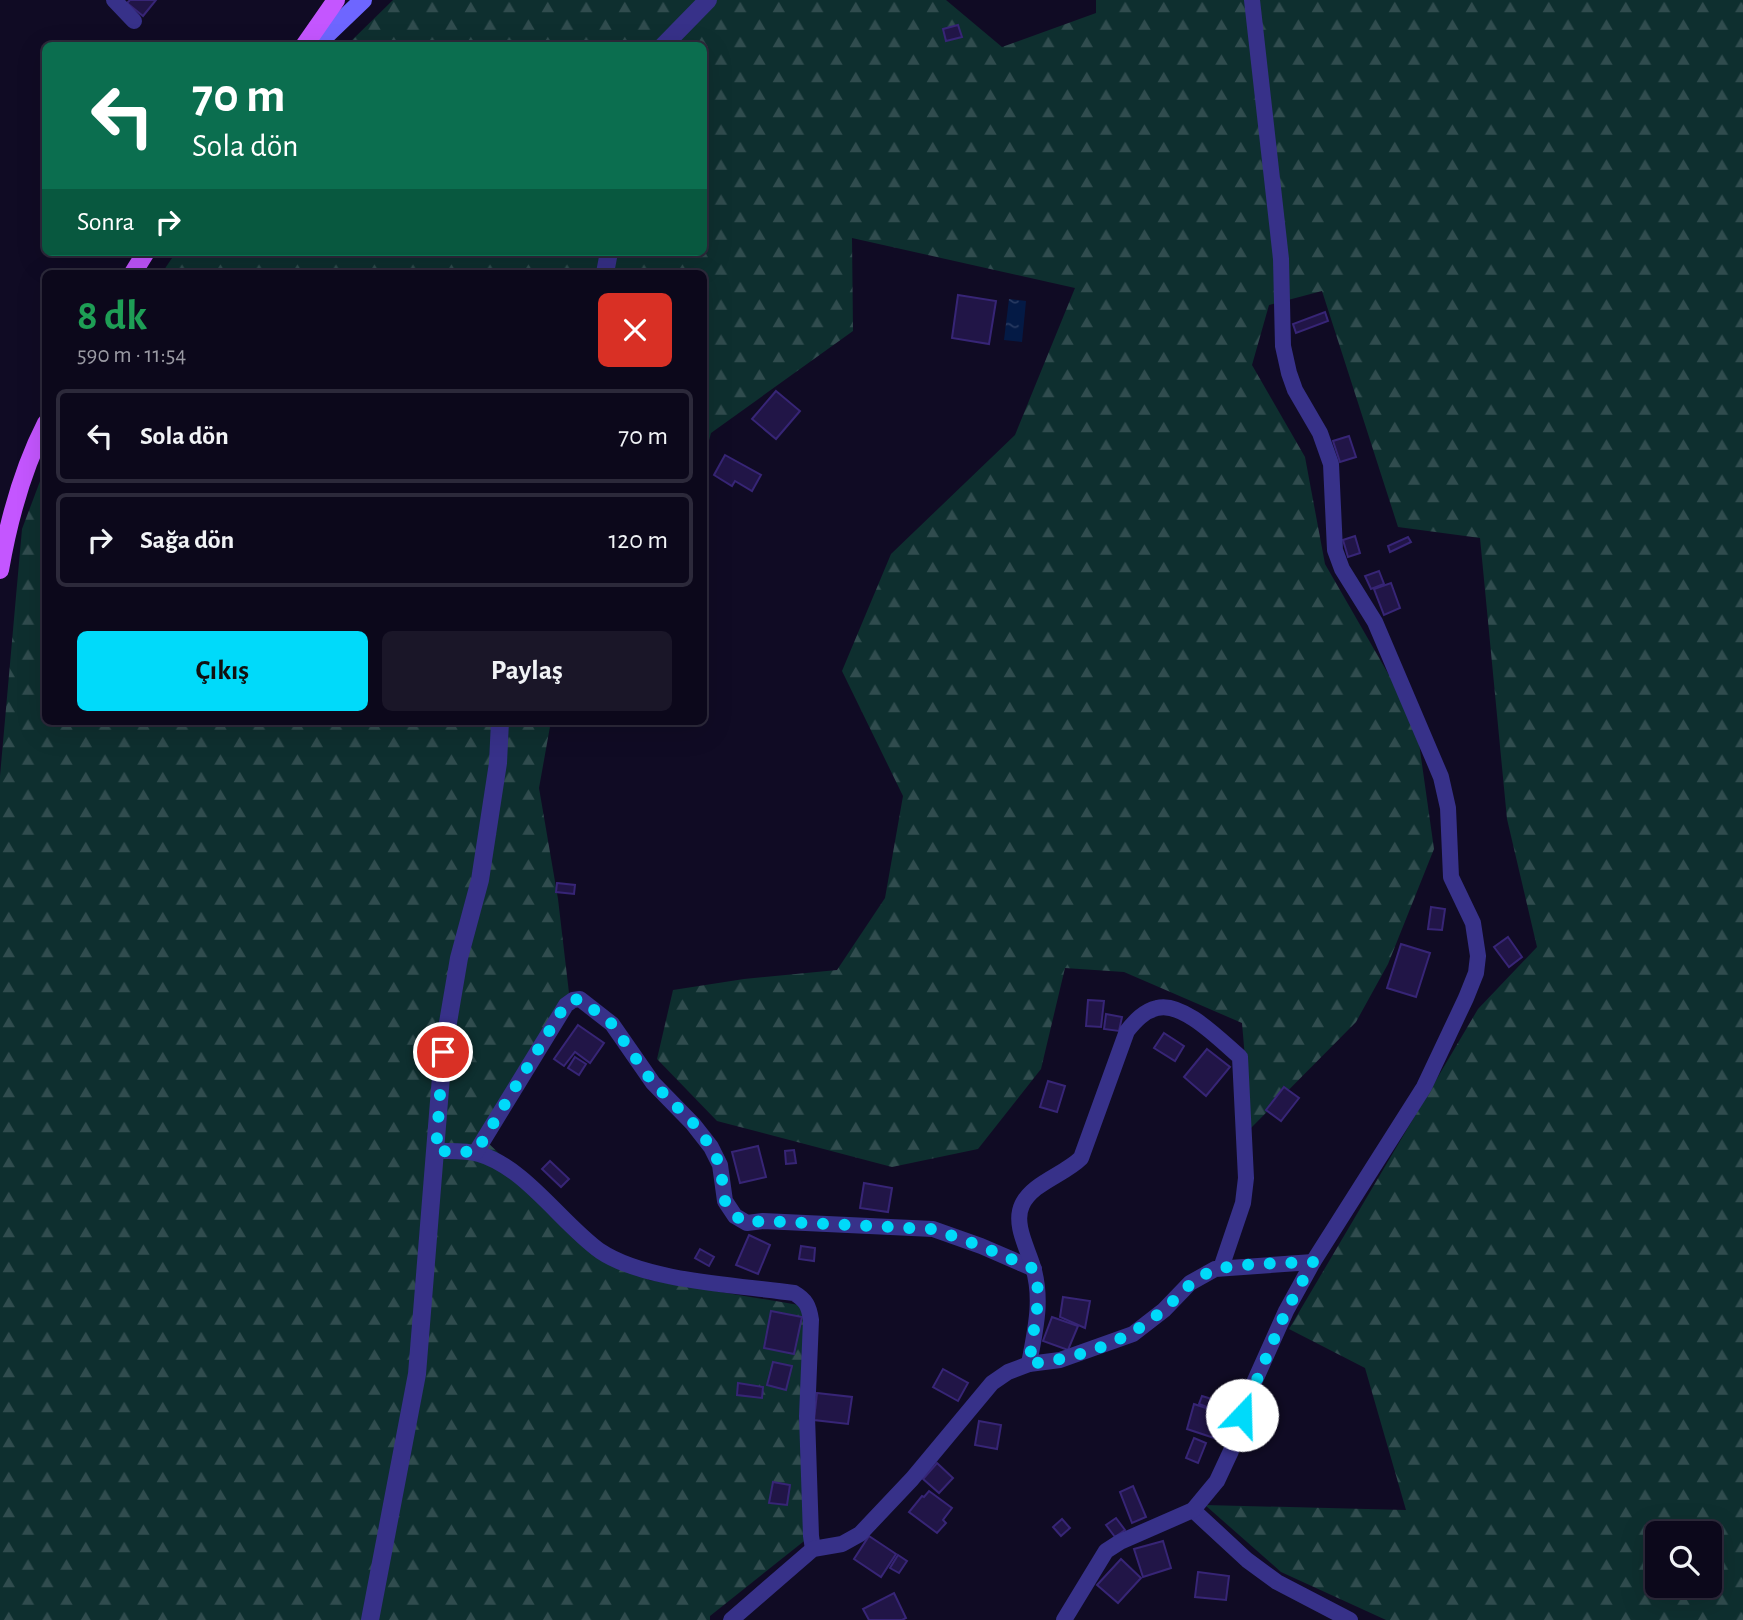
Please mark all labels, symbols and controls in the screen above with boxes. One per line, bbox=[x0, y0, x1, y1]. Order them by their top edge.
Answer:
icon: left bbox=[77, 70, 168, 161]
text: 70 m bbox=[192, 72, 286, 121]
text: Sola dön bbox=[192, 130, 299, 162]
icon: right bbox=[149, 203, 187, 241]
text: Sonra bbox=[77, 209, 135, 235]
button: close bbox=[598, 293, 672, 367]
text: 8 dk bbox=[77, 295, 147, 337]
text: 590 m · 11:54 bbox=[77, 344, 186, 367]
icon: left bbox=[81, 417, 119, 455]
text: Sola dön bbox=[140, 423, 229, 449]
text: 70 m bbox=[618, 423, 668, 449]
icon: right bbox=[81, 521, 119, 559]
text: Sağa dön bbox=[140, 527, 234, 553]
text: 120 m bbox=[608, 527, 668, 553]
button: Çıkış bbox=[77, 631, 368, 711]
button: Paylaş bbox=[382, 631, 672, 711]
pin bbox=[413, 1022, 473, 1082]
icon: arrive bbox=[424, 1033, 462, 1071]
position arrow bbox=[1205, 1378, 1279, 1452]
map controls bbox=[1645, 1521, 1722, 1598]
button: search bbox=[1645, 1521, 1722, 1598]

